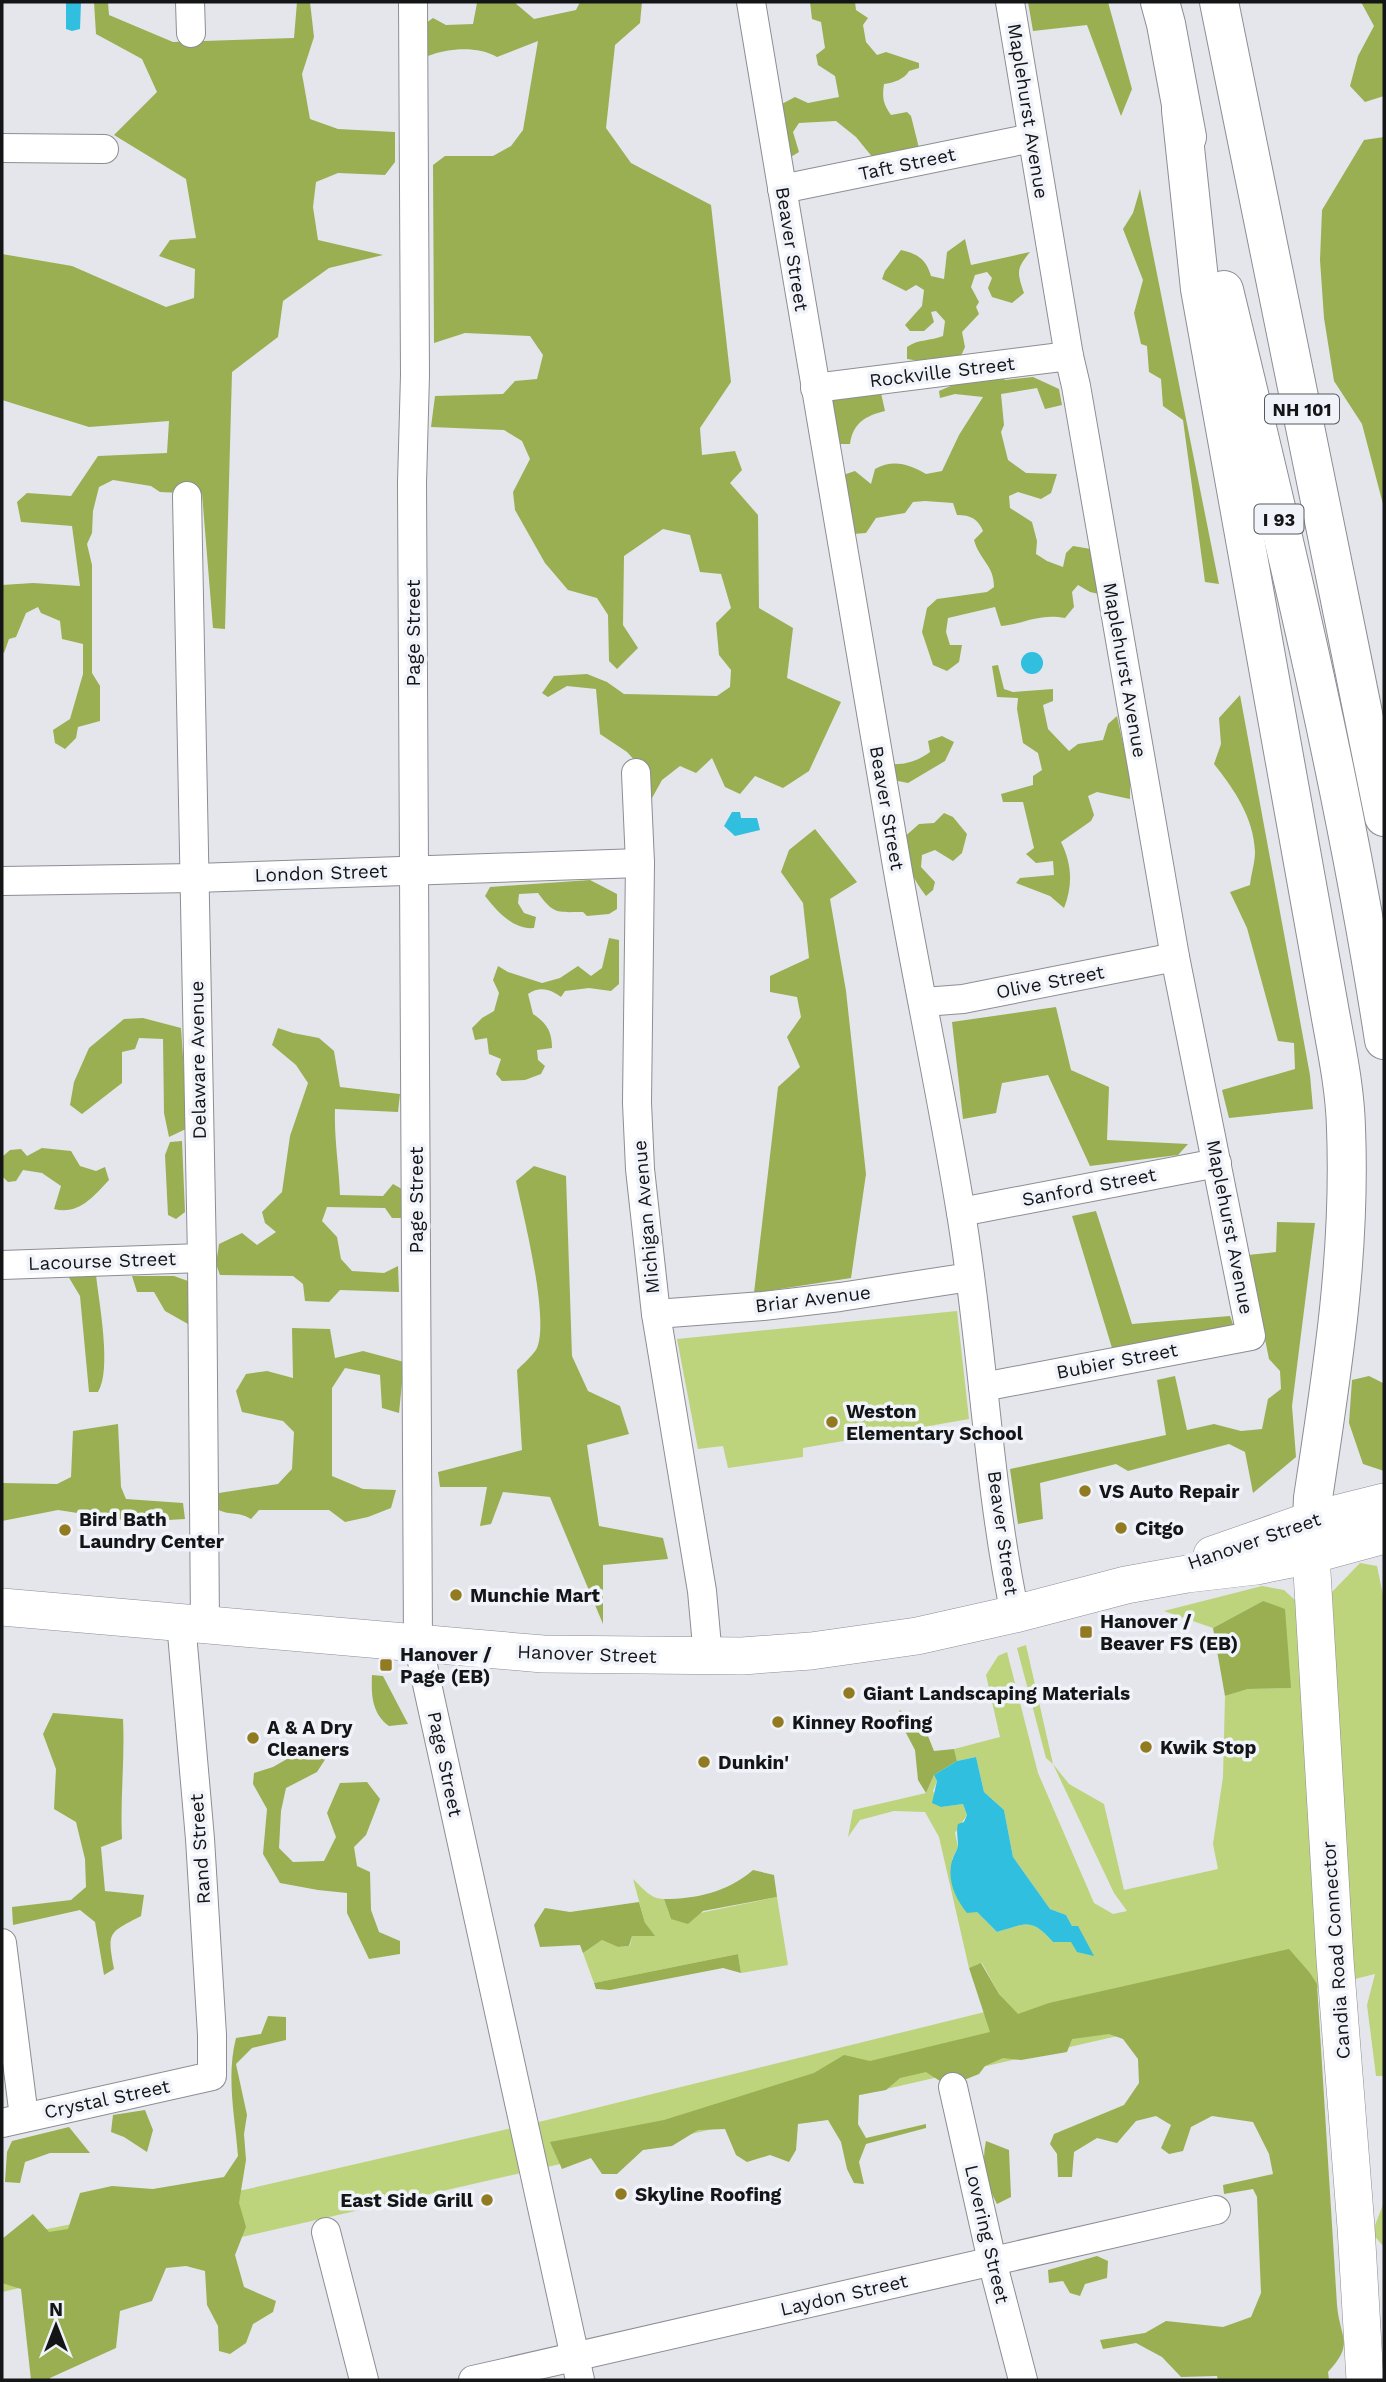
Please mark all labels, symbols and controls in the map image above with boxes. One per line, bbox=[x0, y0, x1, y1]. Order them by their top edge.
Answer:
street label: Maplehurst Avenue bbox=[1003, 22, 1053, 200]
street label: Taft Street bbox=[856, 143, 958, 185]
street label: Beaver Street bbox=[771, 185, 813, 313]
street label: Rockville Street bbox=[868, 352, 1016, 392]
road number: NH 101 bbox=[1265, 394, 1339, 424]
road number: I 93 bbox=[1254, 504, 1304, 534]
street label: Page Street bbox=[402, 579, 425, 687]
street label: Maplehurst Avenue bbox=[1098, 581, 1152, 759]
street label: Beaver Street bbox=[865, 744, 909, 872]
street label: London Street bbox=[254, 859, 388, 887]
street label: Olive Street bbox=[994, 960, 1106, 1004]
street label: Delaware Avenue bbox=[185, 980, 211, 1140]
street label: Maplehurst Avenue bbox=[1202, 1138, 1258, 1316]
street label: Michigan Avenue bbox=[628, 1139, 664, 1295]
street label: Page Street bbox=[405, 1146, 428, 1254]
street label: Sanford Street bbox=[1020, 1163, 1158, 1211]
street label: Lacourse Street bbox=[28, 1247, 176, 1275]
street label: Briar Avenue bbox=[754, 1281, 872, 1317]
street label: Bubier Street bbox=[1054, 1338, 1180, 1384]
place label: Weston Elementary School bbox=[846, 1400, 1024, 1445]
marker: Weston Elementary School bbox=[824, 1414, 840, 1430]
street label: Beaver Street bbox=[983, 1469, 1023, 1597]
place label: VS Auto Repair bbox=[1099, 1480, 1240, 1503]
marker: VS Auto Repair bbox=[1077, 1483, 1093, 1499]
street label: Hanover Street bbox=[1184, 1507, 1324, 1575]
place label: Bird Bath Laundry Center bbox=[79, 1508, 225, 1553]
place label: Citgo bbox=[1135, 1517, 1184, 1540]
marker: Citgo bbox=[1113, 1520, 1129, 1536]
marker: Bird Bath Laundry Center bbox=[57, 1522, 73, 1538]
place label: Munchie Mart bbox=[470, 1584, 600, 1607]
marker: Munchie Mart bbox=[448, 1587, 464, 1603]
place label: Hanover / Beaver FS (EB) bbox=[1100, 1610, 1238, 1655]
marker: Hanover / Beaver FS (EB) bbox=[1078, 1624, 1094, 1640]
street label: Hanover Street bbox=[517, 1640, 657, 1668]
place label: Hanover / Page (EB) bbox=[400, 1643, 492, 1688]
marker: Hanover / Page (EB) bbox=[378, 1657, 394, 1673]
place label: Giant Landscaping Materials bbox=[863, 1682, 1130, 1705]
marker: Giant Landscaping Materials bbox=[841, 1685, 857, 1701]
street label: Page Street bbox=[423, 1709, 467, 1819]
place label: Kinney Roofing bbox=[792, 1711, 932, 1734]
marker: Kinney Roofing bbox=[770, 1714, 786, 1730]
place label: A & A Dry Cleaners bbox=[267, 1716, 353, 1761]
marker: A & A Dry Cleaners bbox=[245, 1730, 261, 1746]
place label: Kwik Stop bbox=[1160, 1736, 1256, 1759]
marker: Kwik Stop bbox=[1138, 1739, 1154, 1755]
place label: Dunkin' bbox=[718, 1751, 789, 1774]
marker: Dunkin' bbox=[696, 1754, 712, 1770]
street label: Rand Street bbox=[185, 1793, 215, 1905]
street label: Candia Road Connector bbox=[1317, 1840, 1355, 2060]
street label: Crystal Street bbox=[42, 2074, 172, 2124]
street label: Lovering Street bbox=[960, 2162, 1014, 2306]
place label: Skyline Roofing bbox=[635, 2183, 782, 2206]
marker: Skyline Roofing bbox=[613, 2186, 629, 2202]
place label: East Side Grill bbox=[340, 2189, 474, 2212]
marker: East Side Grill bbox=[479, 2192, 495, 2208]
street label: Laydon Street bbox=[778, 2269, 910, 2321]
north arrow bbox=[21, 2291, 91, 2361]
text: N bbox=[49, 2298, 63, 2321]

